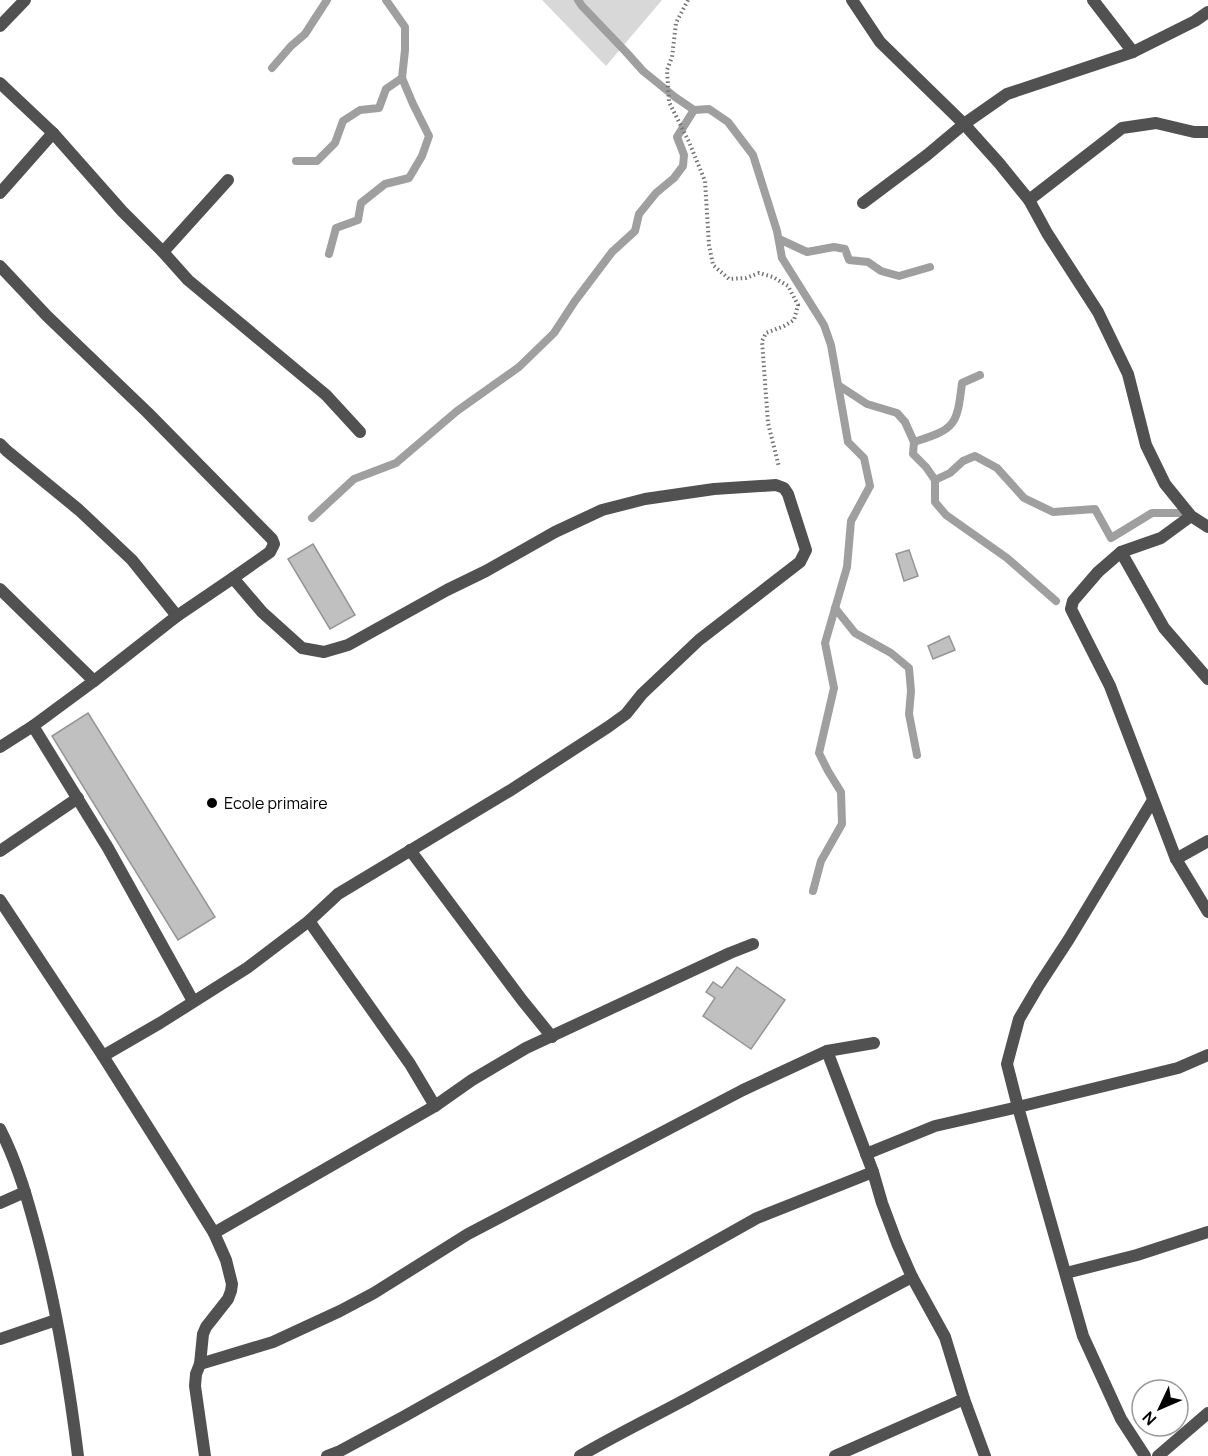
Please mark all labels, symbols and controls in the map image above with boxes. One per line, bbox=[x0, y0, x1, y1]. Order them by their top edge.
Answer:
place label: Ecole primaire bbox=[224, 792, 328, 814]
marker: Ecole primaire bbox=[205, 796, 219, 810]
north arrow bbox=[1130, 1378, 1190, 1438]
text: N bbox=[1137, 1407, 1161, 1430]

